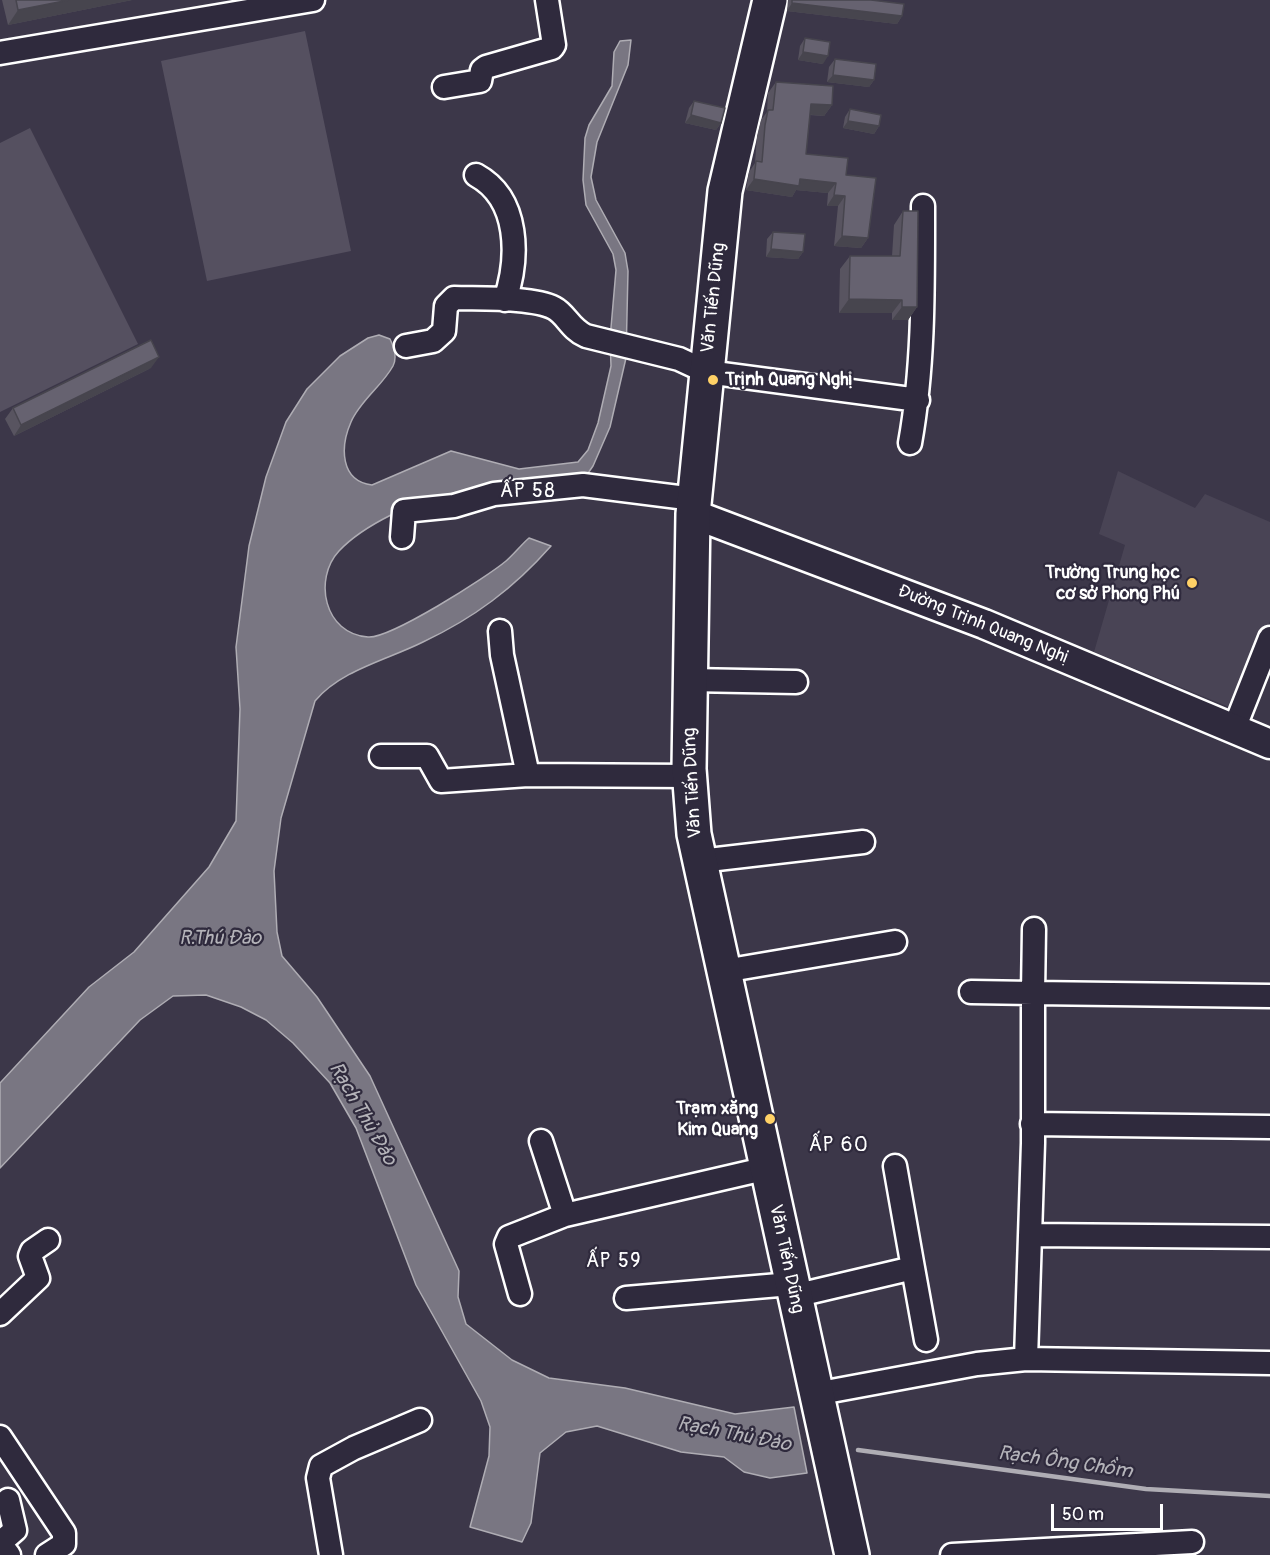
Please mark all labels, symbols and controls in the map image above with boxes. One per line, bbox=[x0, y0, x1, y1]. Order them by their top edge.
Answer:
street label: Văn Tiến Dũng bbox=[697, 242, 731, 354]
place label: Trịnh Quang Nghị bbox=[725, 369, 853, 391]
marker: Trịnh Quang Nghị bbox=[706, 373, 720, 387]
district label: ẤP 58 bbox=[500, 480, 556, 504]
place label: Trường Trung học cơ sở Phong Phú bbox=[1045, 562, 1180, 604]
marker: Trường Trung học cơ sở Phong Phú bbox=[1185, 576, 1199, 590]
street label: Đường Trịnh Quang Nghị bbox=[894, 581, 1072, 669]
street label: Văn Tiến Dũng bbox=[679, 727, 707, 839]
water label: R.Thú Đào bbox=[179, 927, 261, 951]
water label: Rạch Thủ Đảo bbox=[323, 1058, 401, 1170]
place label: Trạm xăng Kim Quang bbox=[676, 1098, 758, 1140]
marker: Trạm xăng Kim Quang bbox=[763, 1112, 777, 1126]
district label: ẤP 60 bbox=[809, 1134, 869, 1158]
street label: Văn Tiến Dũng bbox=[764, 1203, 808, 1315]
district label: ẤP 59 bbox=[586, 1250, 642, 1274]
water label: Rạch Thủ Đảo bbox=[675, 1412, 793, 1458]
water label: Rạch Ông Chồm bbox=[996, 1442, 1134, 1484]
scale bar bbox=[1054, 1492, 1166, 1530]
text: 50 m bbox=[1062, 1503, 1104, 1526]

